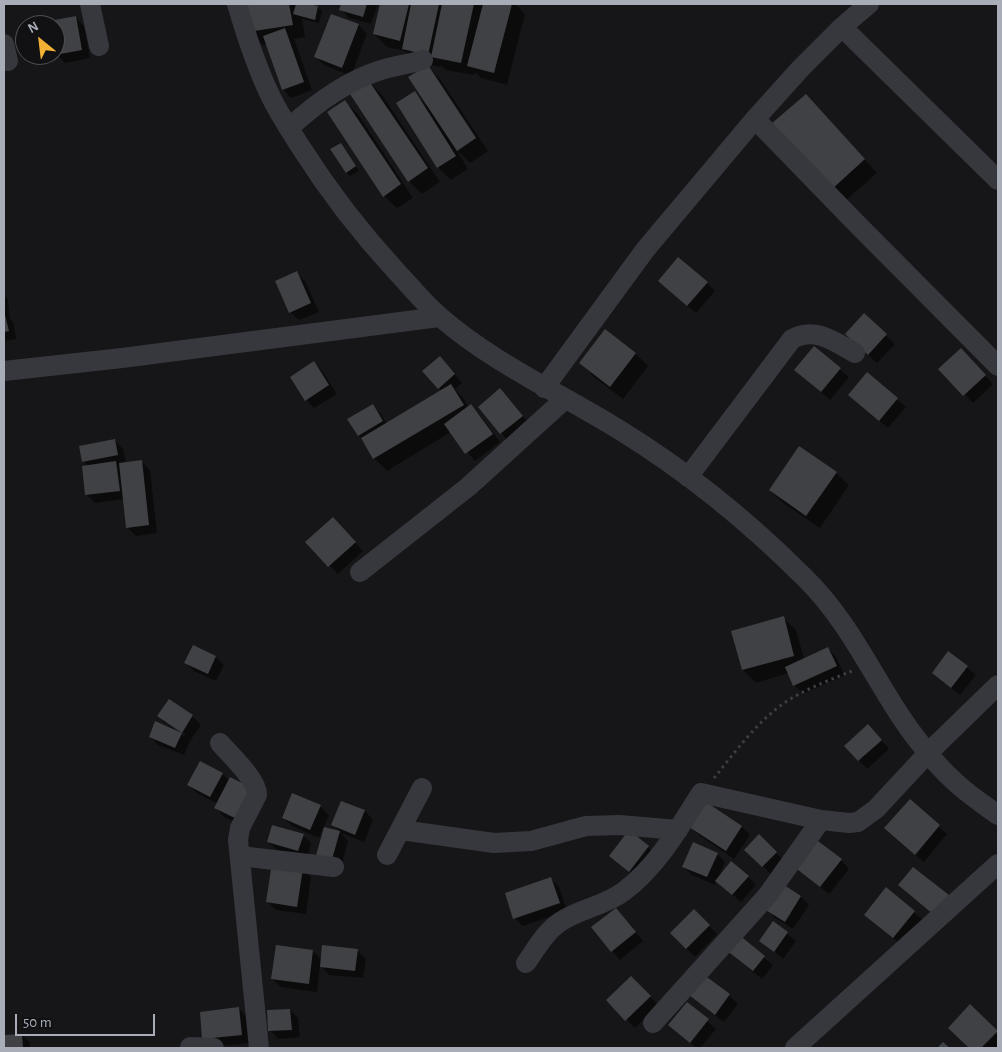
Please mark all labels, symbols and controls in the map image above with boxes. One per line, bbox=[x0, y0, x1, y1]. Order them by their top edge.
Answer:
north arrow bbox=[15, 15, 65, 65]
text: N bbox=[26, 19, 41, 36]
scale bar bbox=[18, 1004, 158, 1036]
text: 50 m bbox=[23, 1015, 52, 1030]

